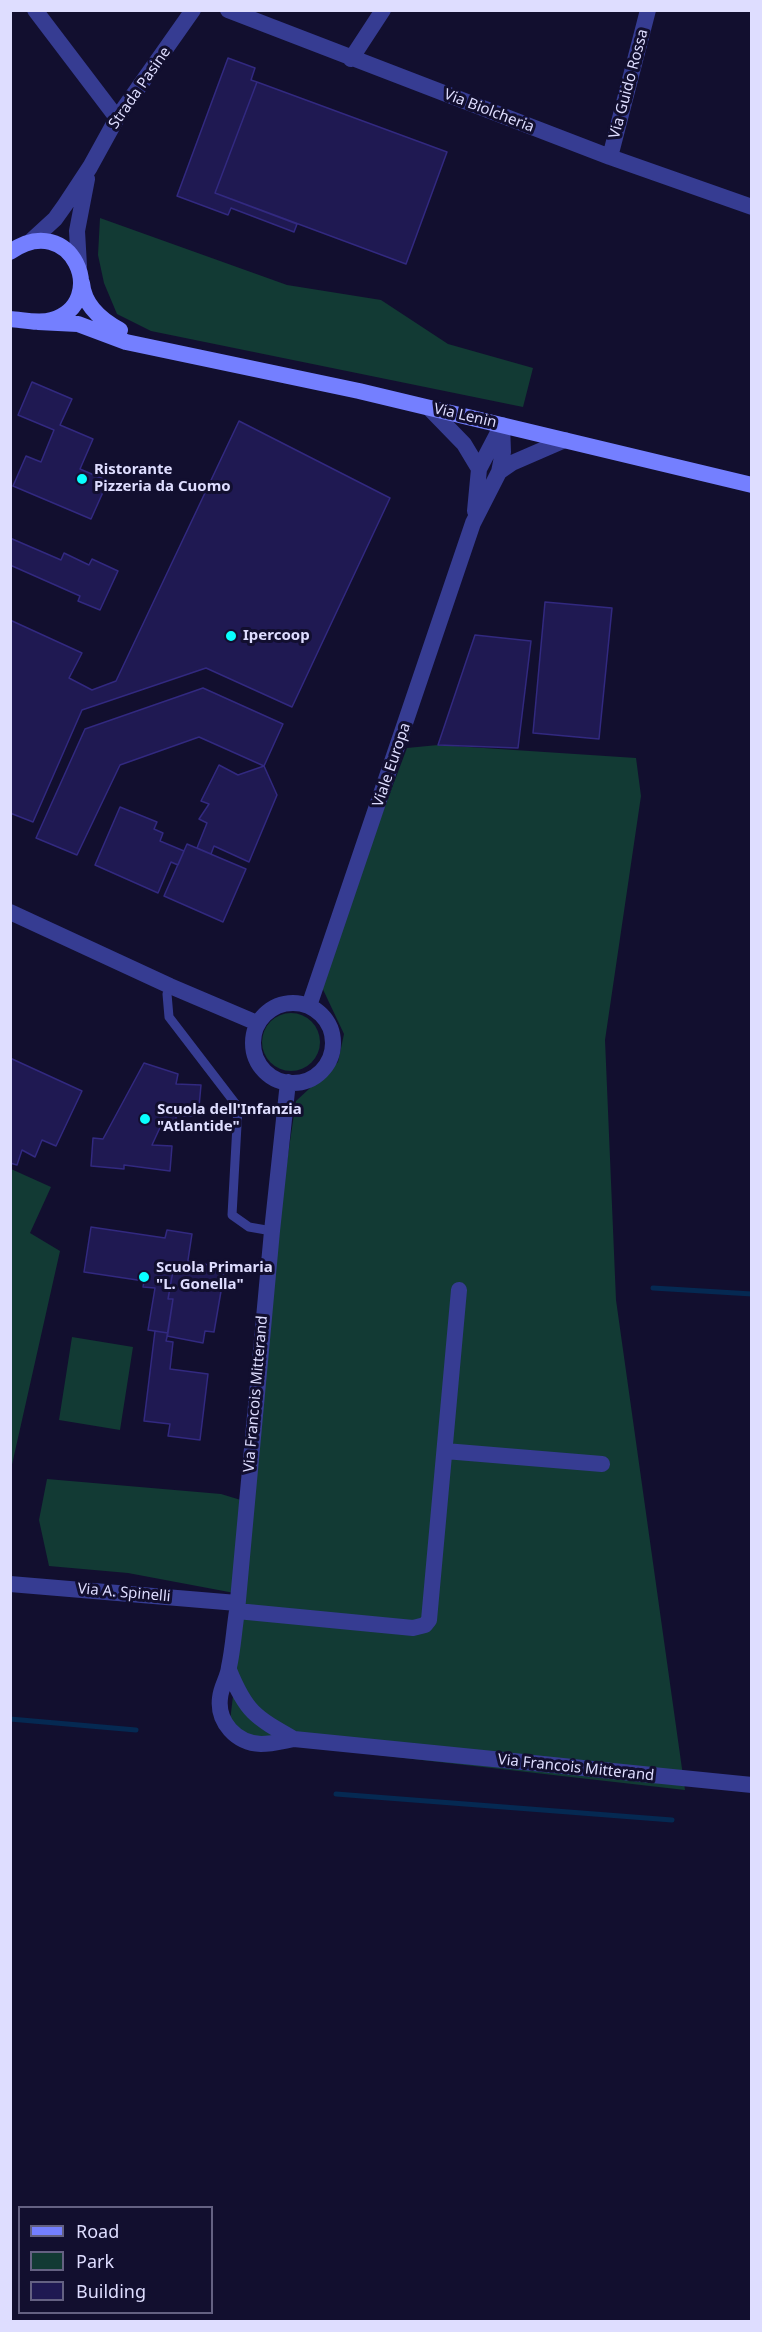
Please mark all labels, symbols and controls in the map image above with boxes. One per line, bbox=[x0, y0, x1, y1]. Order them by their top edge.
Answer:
street label: Via Guido Rossa bbox=[606, 27, 652, 141]
street label: Strada Pasine bbox=[105, 44, 175, 132]
street label: Via Biolcheria bbox=[441, 86, 537, 136]
street label: Via Lenin bbox=[432, 400, 498, 432]
place label: Ristorante Pizzeria da Cuomo bbox=[94, 461, 231, 496]
marker: Ristorante Pizzeria da Cuomo bbox=[75, 472, 89, 486]
place label: Ipercoop bbox=[243, 627, 310, 645]
marker: Ipercoop bbox=[224, 629, 238, 643]
street label: Viale Europa bbox=[369, 721, 415, 809]
place label: Scuola dell'Infanzia "Atlantide" bbox=[157, 1101, 302, 1136]
marker: Scuola dell'Infanzia "Atlantide" bbox=[138, 1112, 152, 1126]
place label: Scuola Primaria "L. Gonella" bbox=[156, 1259, 273, 1294]
marker: Scuola Primaria "L. Gonella" bbox=[137, 1270, 151, 1284]
street label: Via Francois Mitterand bbox=[240, 1315, 272, 1473]
street label: Via A. Spinelli bbox=[77, 1580, 171, 1606]
street label: Via Francois Mitterand bbox=[497, 1751, 655, 1785]
legend bbox=[18, 2206, 213, 2314]
text: Road bbox=[76, 2219, 119, 2243]
text: Park bbox=[76, 2249, 114, 2273]
text: Building bbox=[76, 2279, 146, 2303]

